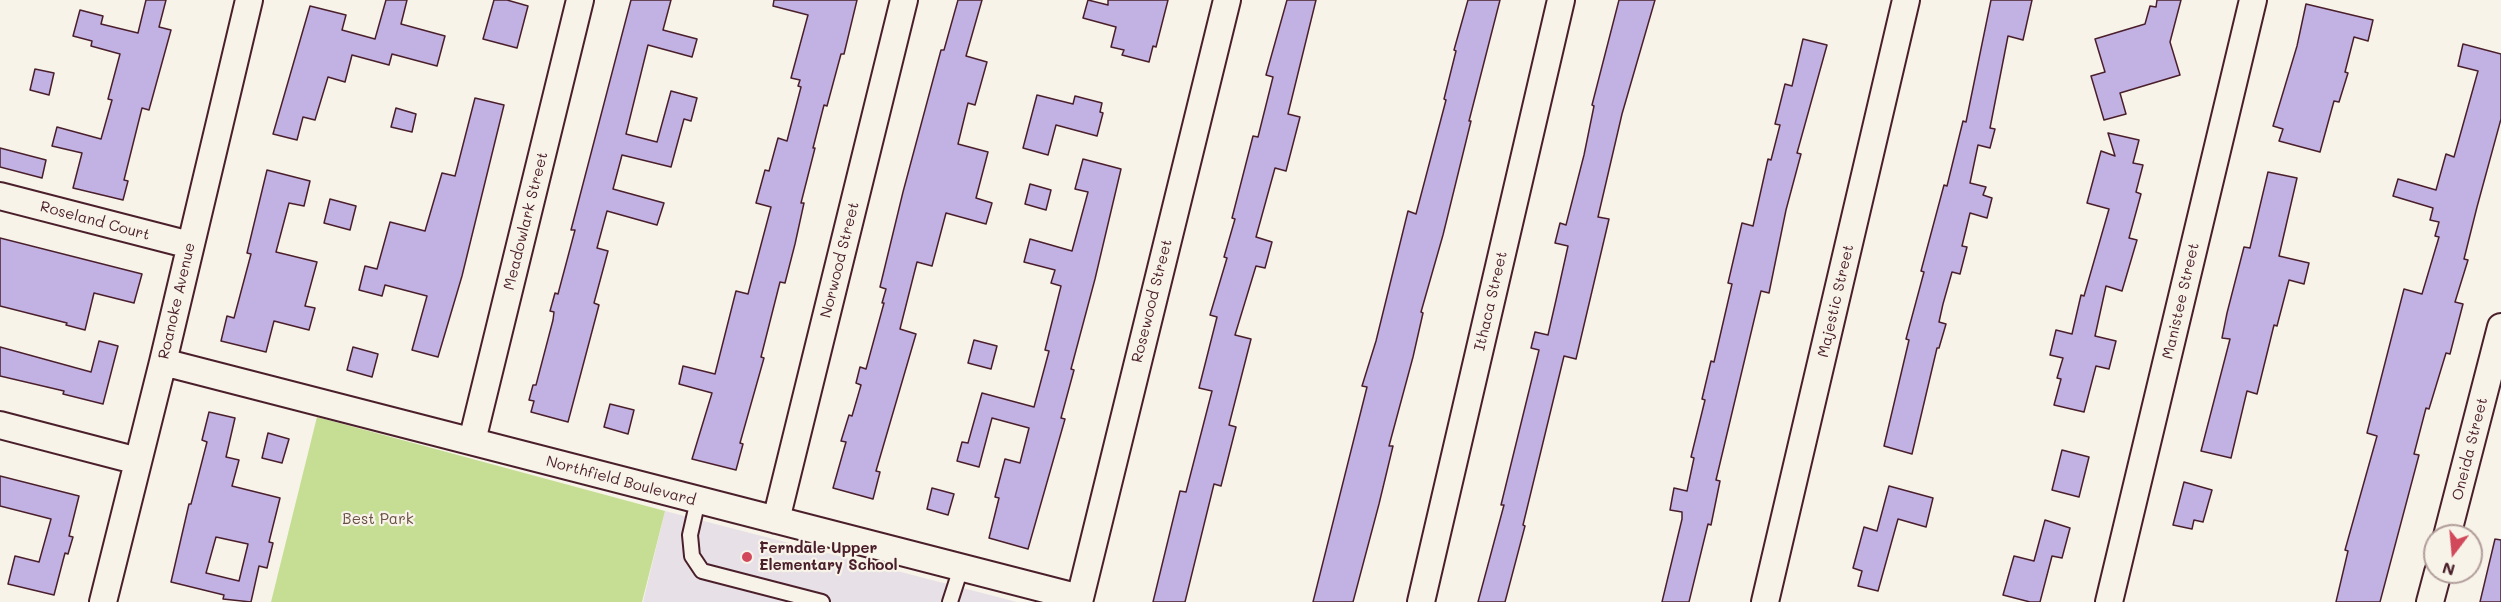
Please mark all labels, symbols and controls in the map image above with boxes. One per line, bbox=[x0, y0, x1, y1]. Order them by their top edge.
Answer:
street label: Meadowlark Street bbox=[500, 150, 552, 292]
street label: Roseland Court bbox=[38, 198, 152, 244]
street label: Norwood Street bbox=[817, 200, 863, 320]
street label: Rosewood Street bbox=[1128, 237, 1176, 365]
street label: Roanoke Avenue bbox=[155, 241, 199, 361]
street label: Manistee Street bbox=[2159, 241, 2203, 361]
street label: Majestic Street bbox=[1814, 243, 1858, 359]
street label: Ithaca Street bbox=[1471, 249, 1511, 353]
street label: Oneida Street bbox=[2449, 396, 2491, 502]
street label: Northfield Boulevard bbox=[544, 452, 698, 510]
park label: Best Park bbox=[342, 510, 414, 528]
north arrow bbox=[2423, 524, 2483, 584]
place label: Ferndale Upper Elementary School bbox=[759, 539, 898, 574]
marker: Ferndale Upper Elementary School bbox=[740, 550, 754, 564]
text: N bbox=[2440, 558, 2457, 582]

